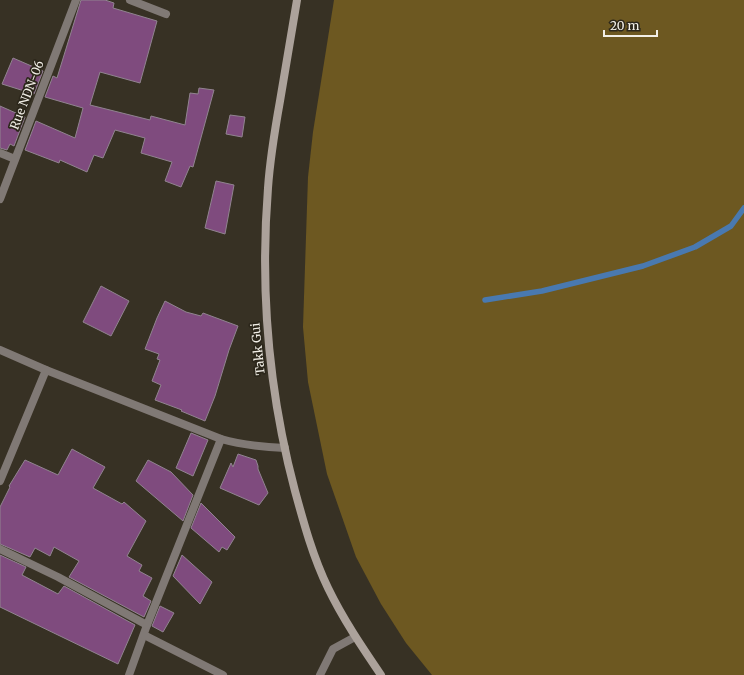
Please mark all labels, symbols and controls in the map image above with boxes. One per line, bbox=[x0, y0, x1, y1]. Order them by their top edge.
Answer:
scale bar bbox=[604, 12, 657, 38]
text: 20 m bbox=[610, 18, 639, 33]
street label: Rue NDN-06 bbox=[6, 58, 47, 132]
street label: Takk Gui bbox=[247, 322, 268, 376]

